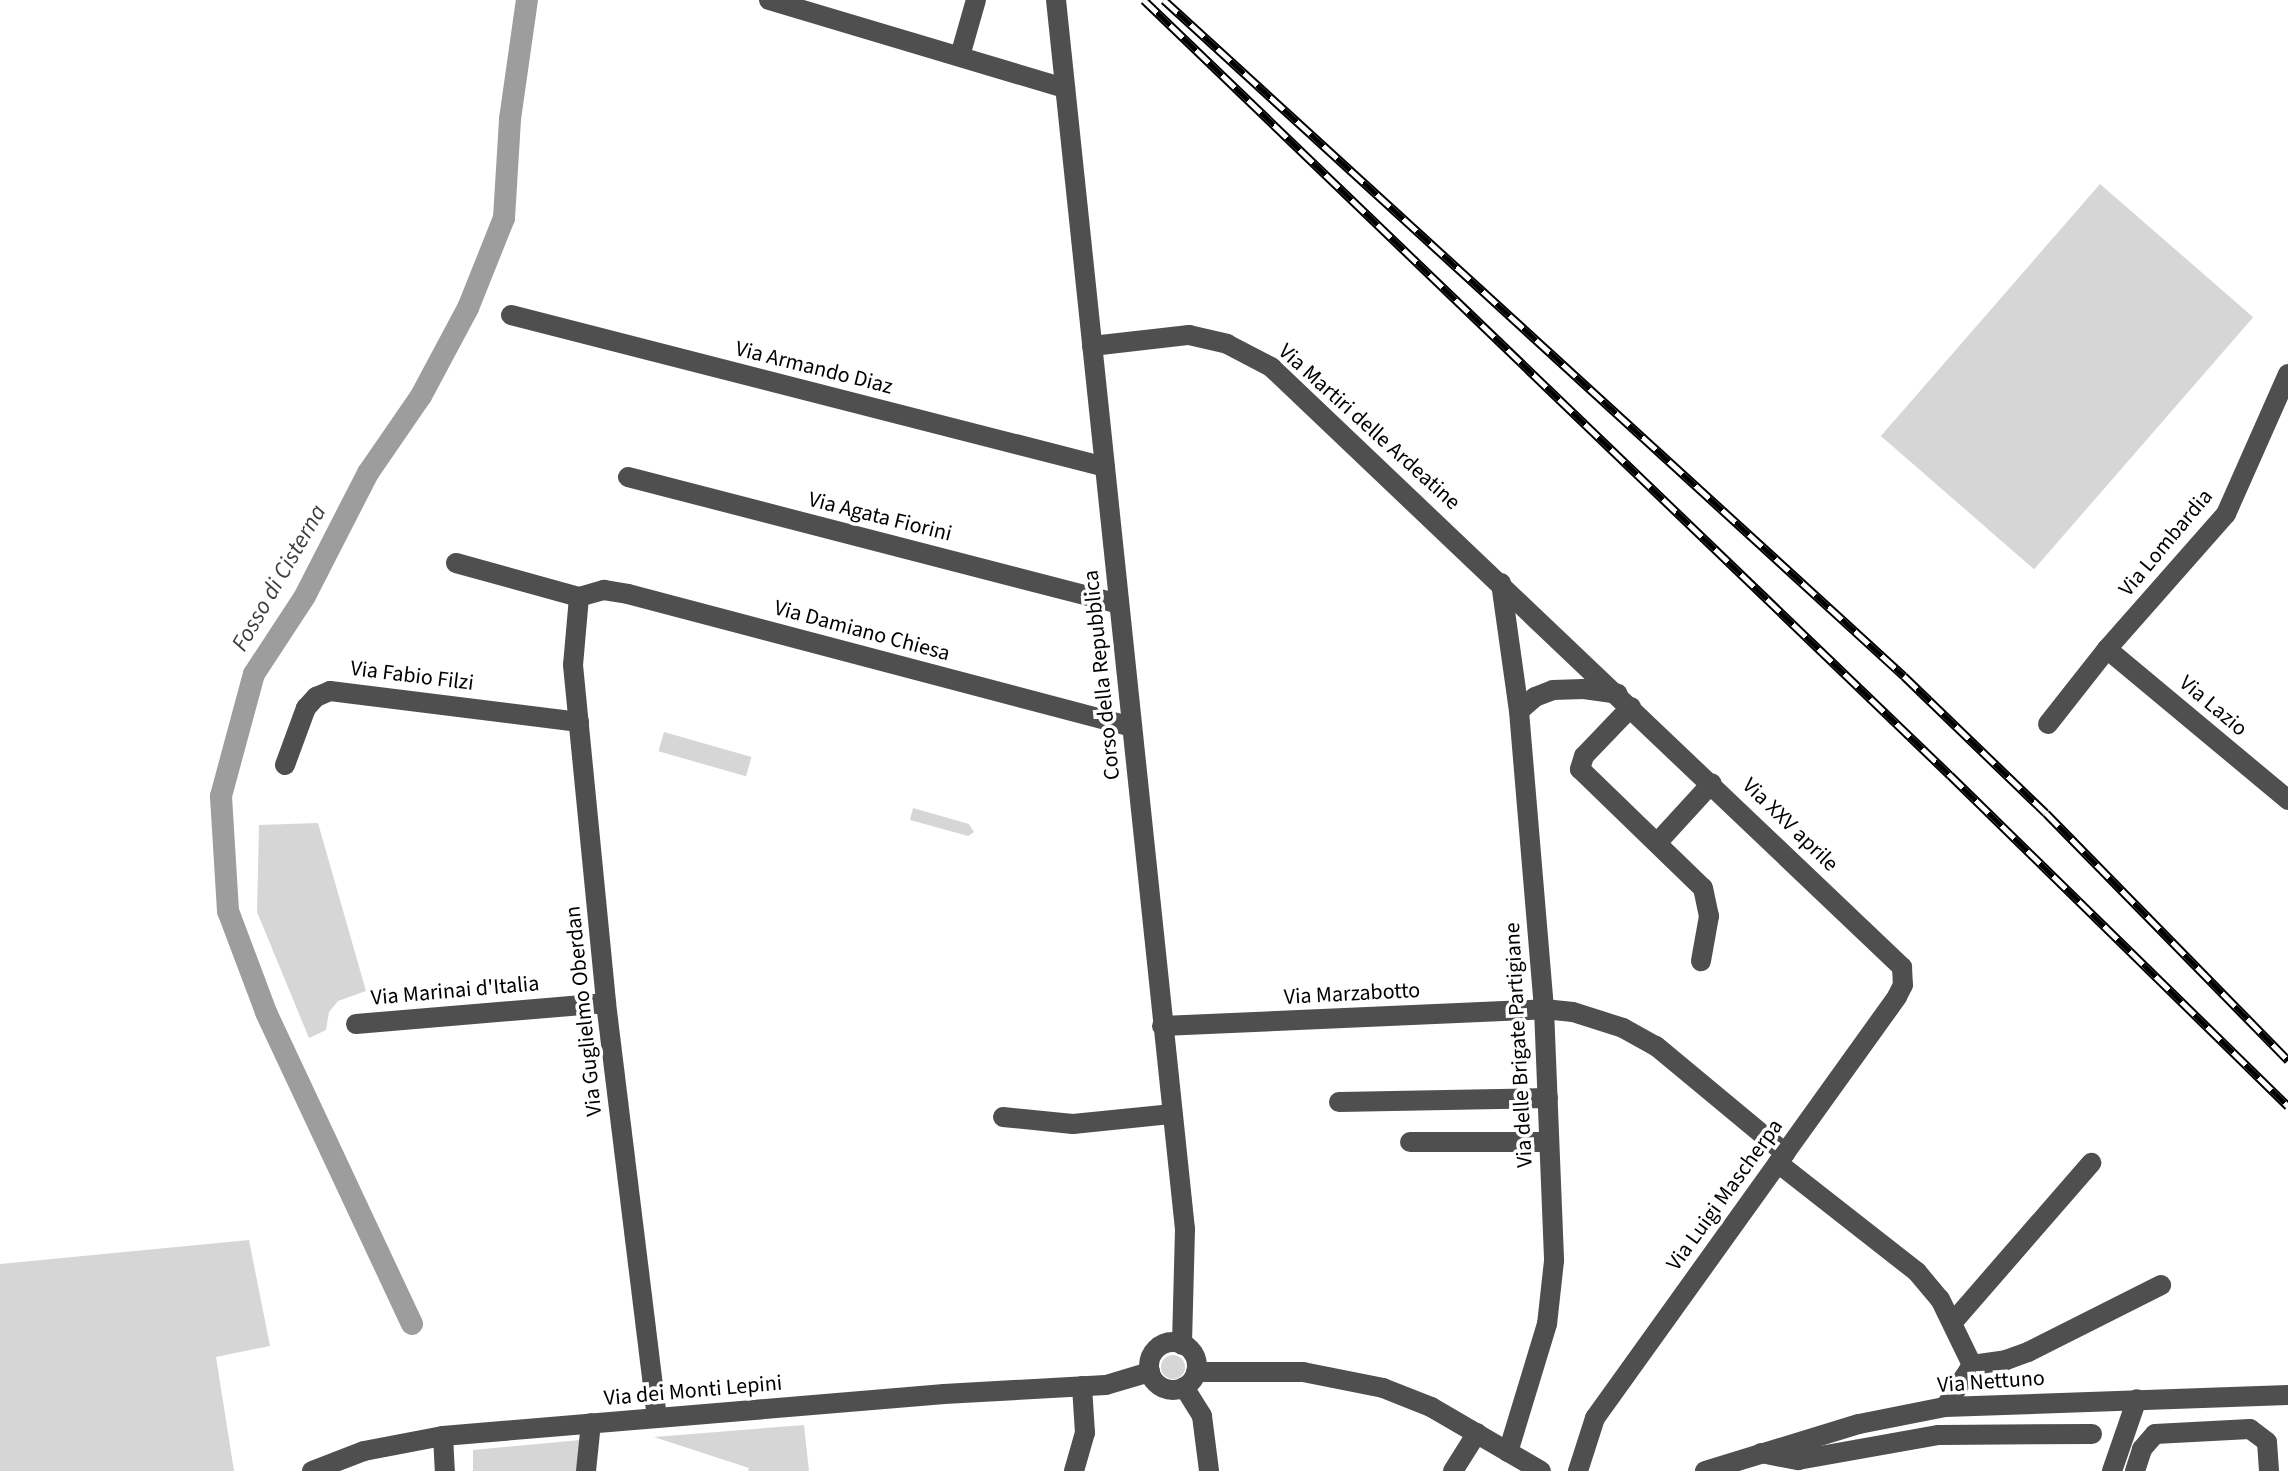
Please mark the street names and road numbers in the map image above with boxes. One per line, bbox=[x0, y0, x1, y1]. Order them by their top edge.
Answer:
street label: Via Armando Diaz bbox=[733, 336, 895, 400]
street label: Via Martiri delle Ardeatine bbox=[1273, 338, 1465, 516]
street label: Via Lombardia bbox=[2113, 484, 2219, 602]
street label: Via Agata Fiorini bbox=[806, 486, 954, 548]
street label: Corso della Repubblica bbox=[1078, 569, 1126, 781]
street label: Via Damiano Chiesa bbox=[771, 595, 953, 667]
street label: Via Fabio Filzi bbox=[349, 655, 475, 697]
street label: Via Lazio bbox=[2174, 670, 2252, 742]
street label: Via XXV aprile bbox=[1736, 773, 1844, 877]
street label: Via Guglielmo Oberdan bbox=[560, 905, 608, 1117]
street label: Via delle Brigate Partigiane bbox=[1499, 922, 1539, 1168]
street label: Via Marinai d'Italia bbox=[370, 970, 540, 1012]
street label: Via Marzabotto bbox=[1283, 977, 1421, 1011]
street label: Via Luigi Mascherpa bbox=[1661, 1114, 1789, 1276]
street label: Via Nettuno bbox=[1936, 1365, 2046, 1399]
street label: Via dei Monti Lepini bbox=[603, 1370, 783, 1412]

